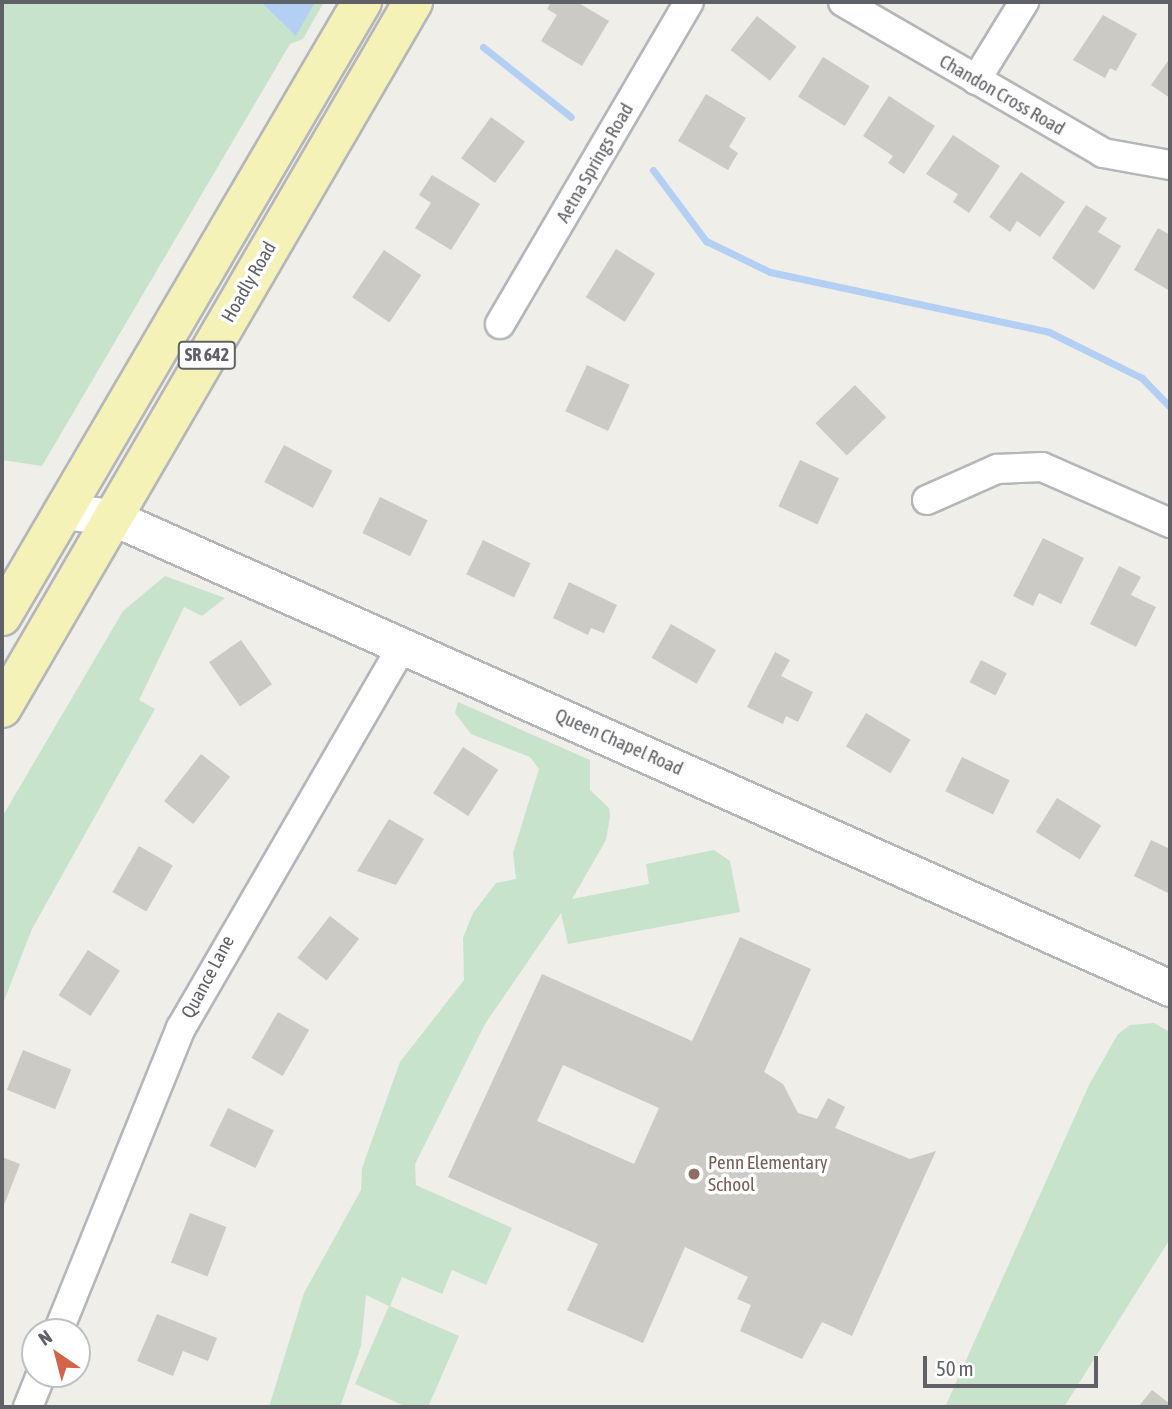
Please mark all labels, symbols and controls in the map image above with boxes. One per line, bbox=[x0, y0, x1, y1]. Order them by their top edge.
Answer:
street label: Chandon Cross Road bbox=[935, 50, 1069, 140]
street label: Aetna Springs Road bbox=[552, 99, 638, 227]
street label: Hoadly Road bbox=[217, 238, 281, 326]
road number: SR 642 bbox=[177, 340, 237, 370]
street label: Queen Chapel Road bbox=[552, 704, 686, 780]
street label: Quance Lane bbox=[177, 932, 239, 1022]
place label: Penn Elementary School bbox=[708, 1152, 828, 1196]
marker: Penn Elementary School bbox=[686, 1166, 702, 1182]
north arrow bbox=[21, 1318, 91, 1388]
text: N bbox=[34, 1325, 56, 1350]
scale bar bbox=[927, 1342, 1102, 1386]
text: 50 m bbox=[936, 1356, 974, 1380]

